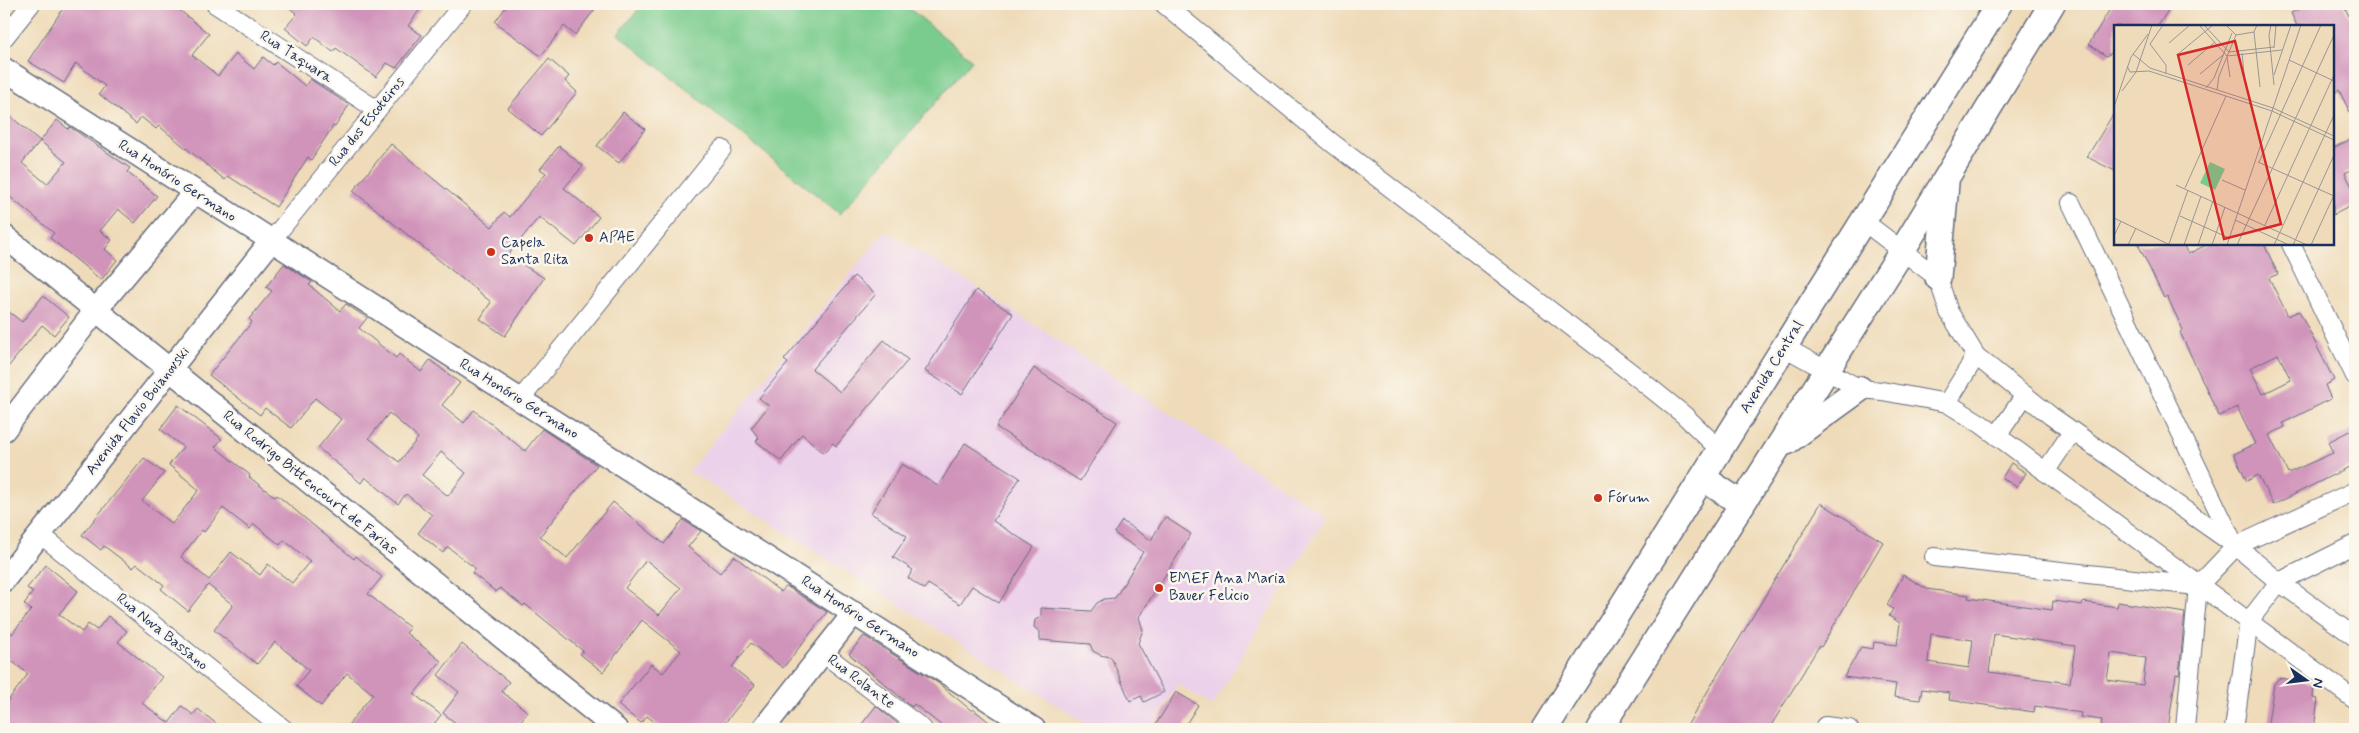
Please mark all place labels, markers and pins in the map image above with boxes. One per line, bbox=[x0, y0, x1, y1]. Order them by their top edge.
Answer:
place label: APAE bbox=[599, 228, 635, 248]
marker: APAE bbox=[583, 232, 595, 244]
place label: Capela Santa Rita bbox=[501, 233, 569, 270]
marker: Capela Santa Rita bbox=[485, 246, 497, 258]
place label: Fórum bbox=[1608, 488, 1650, 508]
marker: Fórum bbox=[1592, 492, 1604, 504]
place label: EMEF Ana Maria Bauer Felicio bbox=[1169, 569, 1286, 606]
marker: EMEF Ana Maria Bauer Felicio bbox=[1153, 582, 1165, 594]

